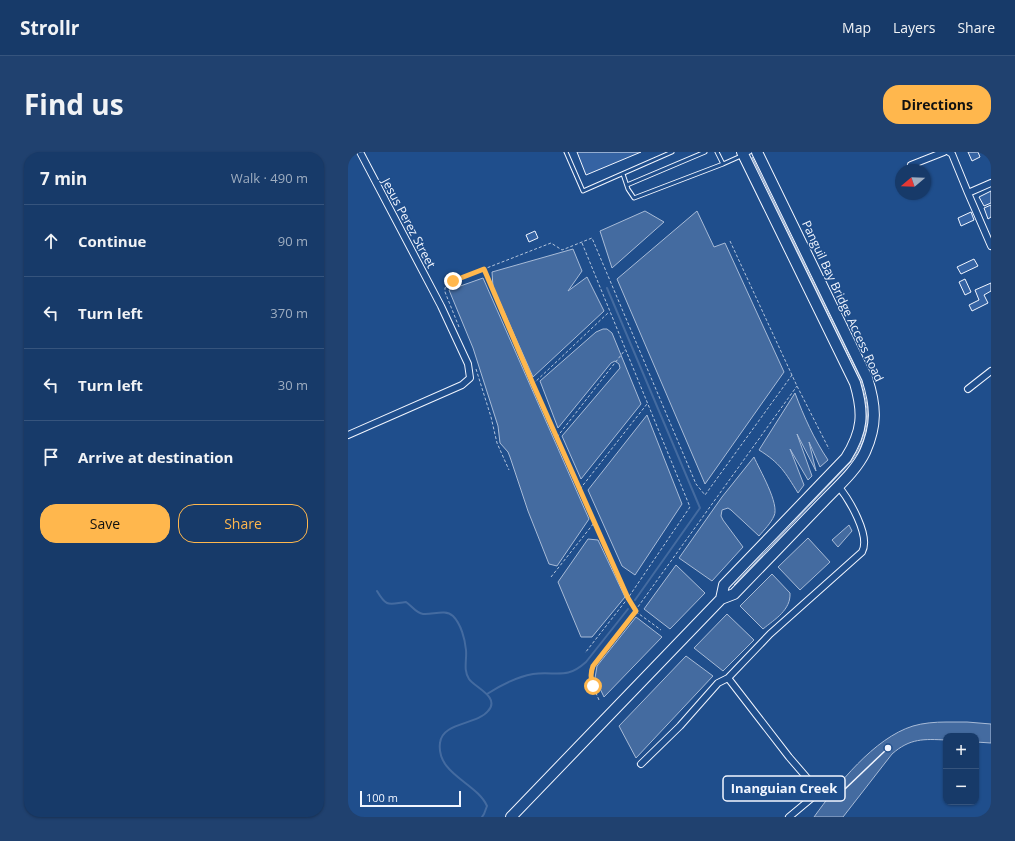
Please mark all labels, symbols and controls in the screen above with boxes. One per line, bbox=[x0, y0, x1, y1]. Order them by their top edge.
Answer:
text: Strollr bbox=[20, 15, 79, 41]
text: Map bbox=[842, 18, 871, 37]
text: Layers bbox=[893, 18, 935, 37]
text: Share bbox=[957, 18, 995, 37]
text: Find us bbox=[24, 85, 124, 123]
button: Directions bbox=[883, 85, 991, 124]
north arrow bbox=[895, 164, 931, 200]
text: 7 min bbox=[40, 167, 87, 190]
text: Walk · 490 m bbox=[231, 169, 308, 187]
street label: Jesus Perez Street bbox=[378, 174, 440, 271]
street label: Panguil Bay Bridge Access Road bbox=[798, 218, 888, 384]
icon: ahead bbox=[40, 230, 62, 252]
text: Continue bbox=[78, 231, 146, 251]
text: 90 m bbox=[278, 232, 308, 250]
route end bbox=[444, 272, 462, 290]
icon: left bbox=[40, 302, 62, 324]
text: Turn left bbox=[78, 303, 143, 323]
text: 370 m bbox=[270, 304, 308, 322]
icon: left bbox=[40, 374, 62, 396]
text: Turn left bbox=[78, 375, 143, 395]
text: 30 m bbox=[278, 376, 308, 394]
icon: arrive bbox=[40, 446, 62, 468]
text: Arrive at destination bbox=[78, 447, 233, 467]
button: Save bbox=[40, 504, 170, 543]
button: Share bbox=[178, 504, 308, 543]
route start bbox=[584, 677, 602, 695]
map controls bbox=[943, 733, 979, 805]
button: + bbox=[943, 733, 979, 769]
button: − bbox=[943, 769, 979, 805]
callout: Inanguian Creek bbox=[723, 776, 845, 801]
text: Inanguian Creek bbox=[731, 779, 838, 797]
scale bar bbox=[360, 789, 461, 808]
text: 100 m bbox=[366, 790, 398, 805]

